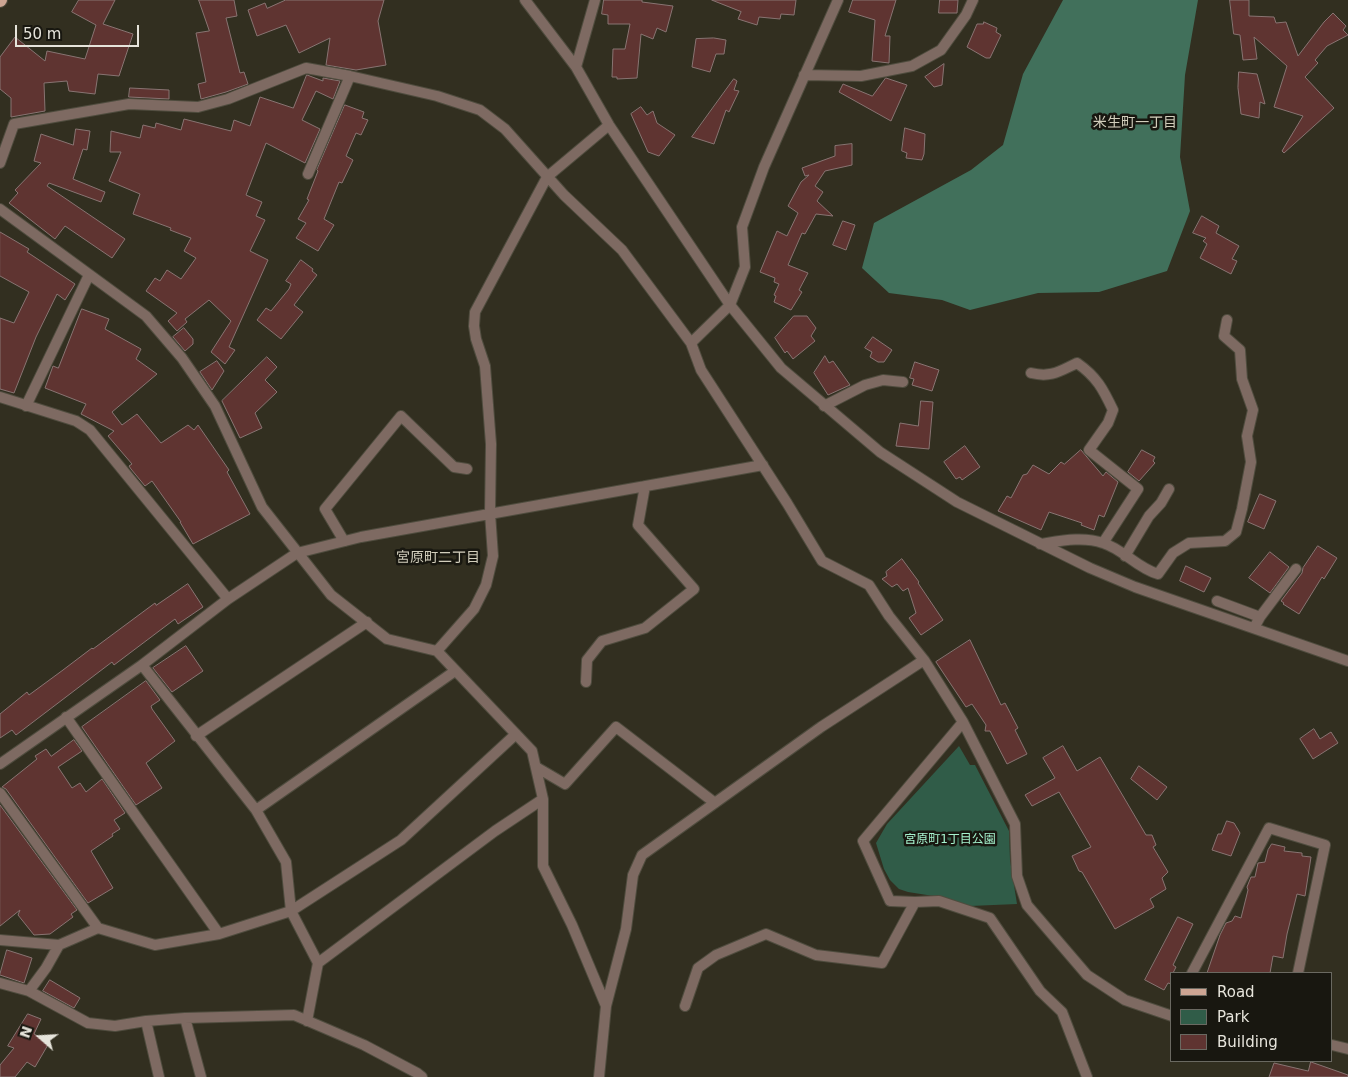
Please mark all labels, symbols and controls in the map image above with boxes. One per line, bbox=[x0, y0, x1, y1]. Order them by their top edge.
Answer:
scale bar bbox=[18, 15, 141, 47]
text: 50 m bbox=[23, 25, 61, 43]
district label: 米生町一丁目 bbox=[1093, 115, 1177, 131]
district label: 宮原町二丁目 bbox=[396, 550, 480, 566]
park label: 宮原町1丁目公園 bbox=[904, 833, 996, 847]
legend bbox=[1170, 972, 1333, 1062]
text: Road bbox=[1217, 983, 1255, 1001]
text: Park bbox=[1217, 1008, 1249, 1026]
north arrow bbox=[15, 1012, 65, 1062]
text: N bbox=[16, 1024, 35, 1040]
text: Building bbox=[1217, 1033, 1278, 1051]

